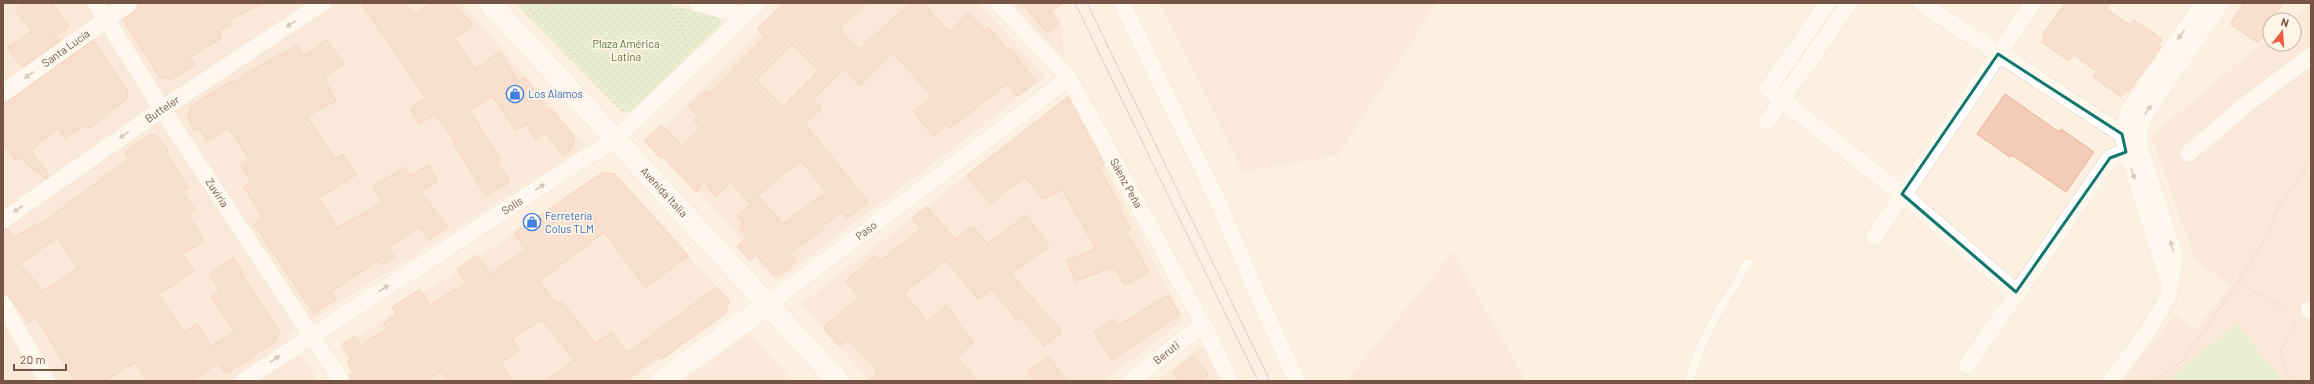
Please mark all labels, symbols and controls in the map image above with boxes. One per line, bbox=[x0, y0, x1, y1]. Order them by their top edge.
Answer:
north arrow bbox=[2262, 12, 2302, 52]
text: N bbox=[2280, 15, 2290, 29]
one-way arrow bbox=[285, 21, 297, 28]
street label: Santa Lucía bbox=[39, 26, 92, 69]
one-way arrow bbox=[2177, 30, 2185, 40]
park label: Plaza América Latina bbox=[592, 37, 660, 63]
one-way arrow bbox=[23, 71, 34, 79]
shop icon: Los Alamos bbox=[505, 84, 525, 104]
place label: Los Alamos bbox=[528, 87, 583, 100]
street label: Butteler bbox=[142, 92, 182, 125]
one-way arrow bbox=[2145, 104, 2152, 116]
one-way arrow bbox=[119, 131, 130, 139]
street label: Sáenz Peña bbox=[1108, 156, 1145, 210]
street label: Avenida Italia bbox=[638, 164, 691, 219]
one-way arrow bbox=[2130, 168, 2136, 180]
street label: Zuviría bbox=[203, 175, 232, 209]
one-way arrow bbox=[535, 183, 545, 191]
street label: Solís bbox=[499, 194, 525, 217]
one-way arrow bbox=[12, 205, 23, 213]
place label: Ferretería Colus TLM bbox=[545, 209, 594, 235]
shop icon: Ferretería Colus TLM bbox=[522, 212, 542, 232]
street label: Paso bbox=[853, 218, 879, 242]
one-way arrow bbox=[2169, 240, 2175, 252]
one-way arrow bbox=[379, 284, 389, 292]
street label: Beruti bbox=[1150, 338, 1182, 367]
scale bar bbox=[14, 346, 66, 372]
text: 20 m bbox=[20, 352, 46, 366]
one-way arrow bbox=[270, 355, 281, 363]

